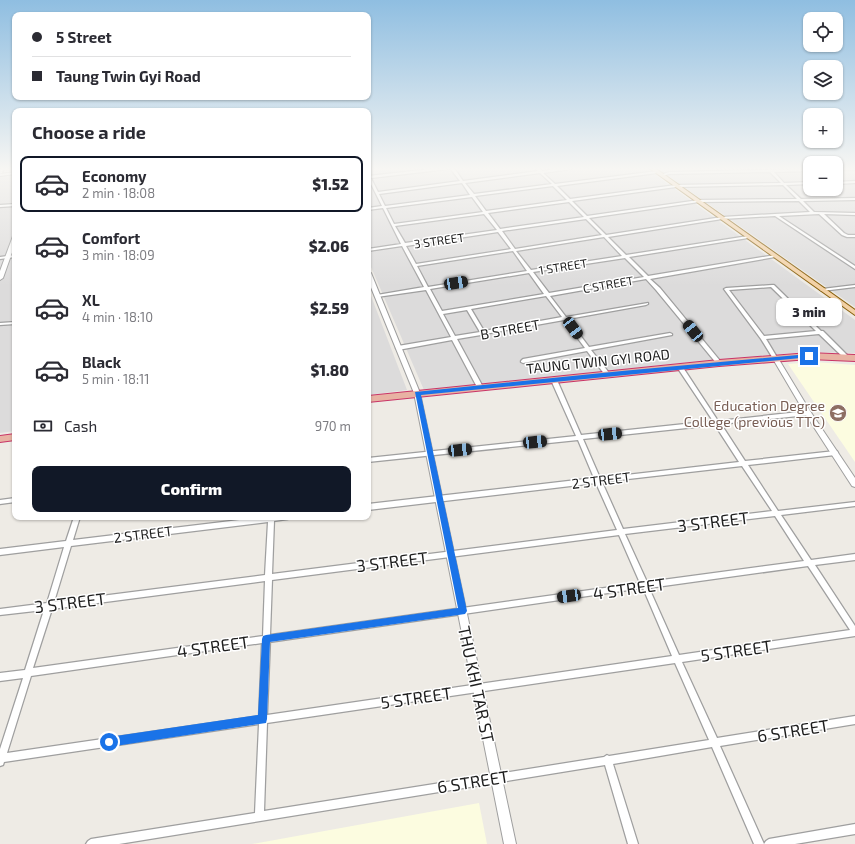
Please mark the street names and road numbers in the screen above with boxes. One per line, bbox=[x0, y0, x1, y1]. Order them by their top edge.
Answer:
street label: 3 STREET bbox=[413, 230, 465, 250]
street label: 1 STREET bbox=[538, 255, 588, 277]
street label: C STREET bbox=[582, 273, 634, 295]
street label: B STREET bbox=[479, 315, 541, 343]
street label: TAUNG TWIN GYI ROAD bbox=[525, 345, 671, 377]
street label: 2 STREET bbox=[570, 468, 632, 492]
street label: 3 STREET bbox=[676, 507, 750, 535]
street label: 2 STREET bbox=[112, 522, 174, 546]
street label: 3 STREET bbox=[355, 547, 429, 575]
street label: 4 STREET bbox=[591, 573, 667, 603]
street label: 3 STREET bbox=[33, 588, 107, 616]
street label: THU KHI TAR ST bbox=[455, 624, 499, 744]
street label: 4 STREET bbox=[175, 631, 251, 661]
street label: 5 STREET bbox=[699, 635, 773, 665]
street label: 5 STREET bbox=[379, 682, 453, 712]
street label: 6 STREET bbox=[756, 714, 830, 746]
street label: 6 STREET bbox=[436, 765, 510, 797]

